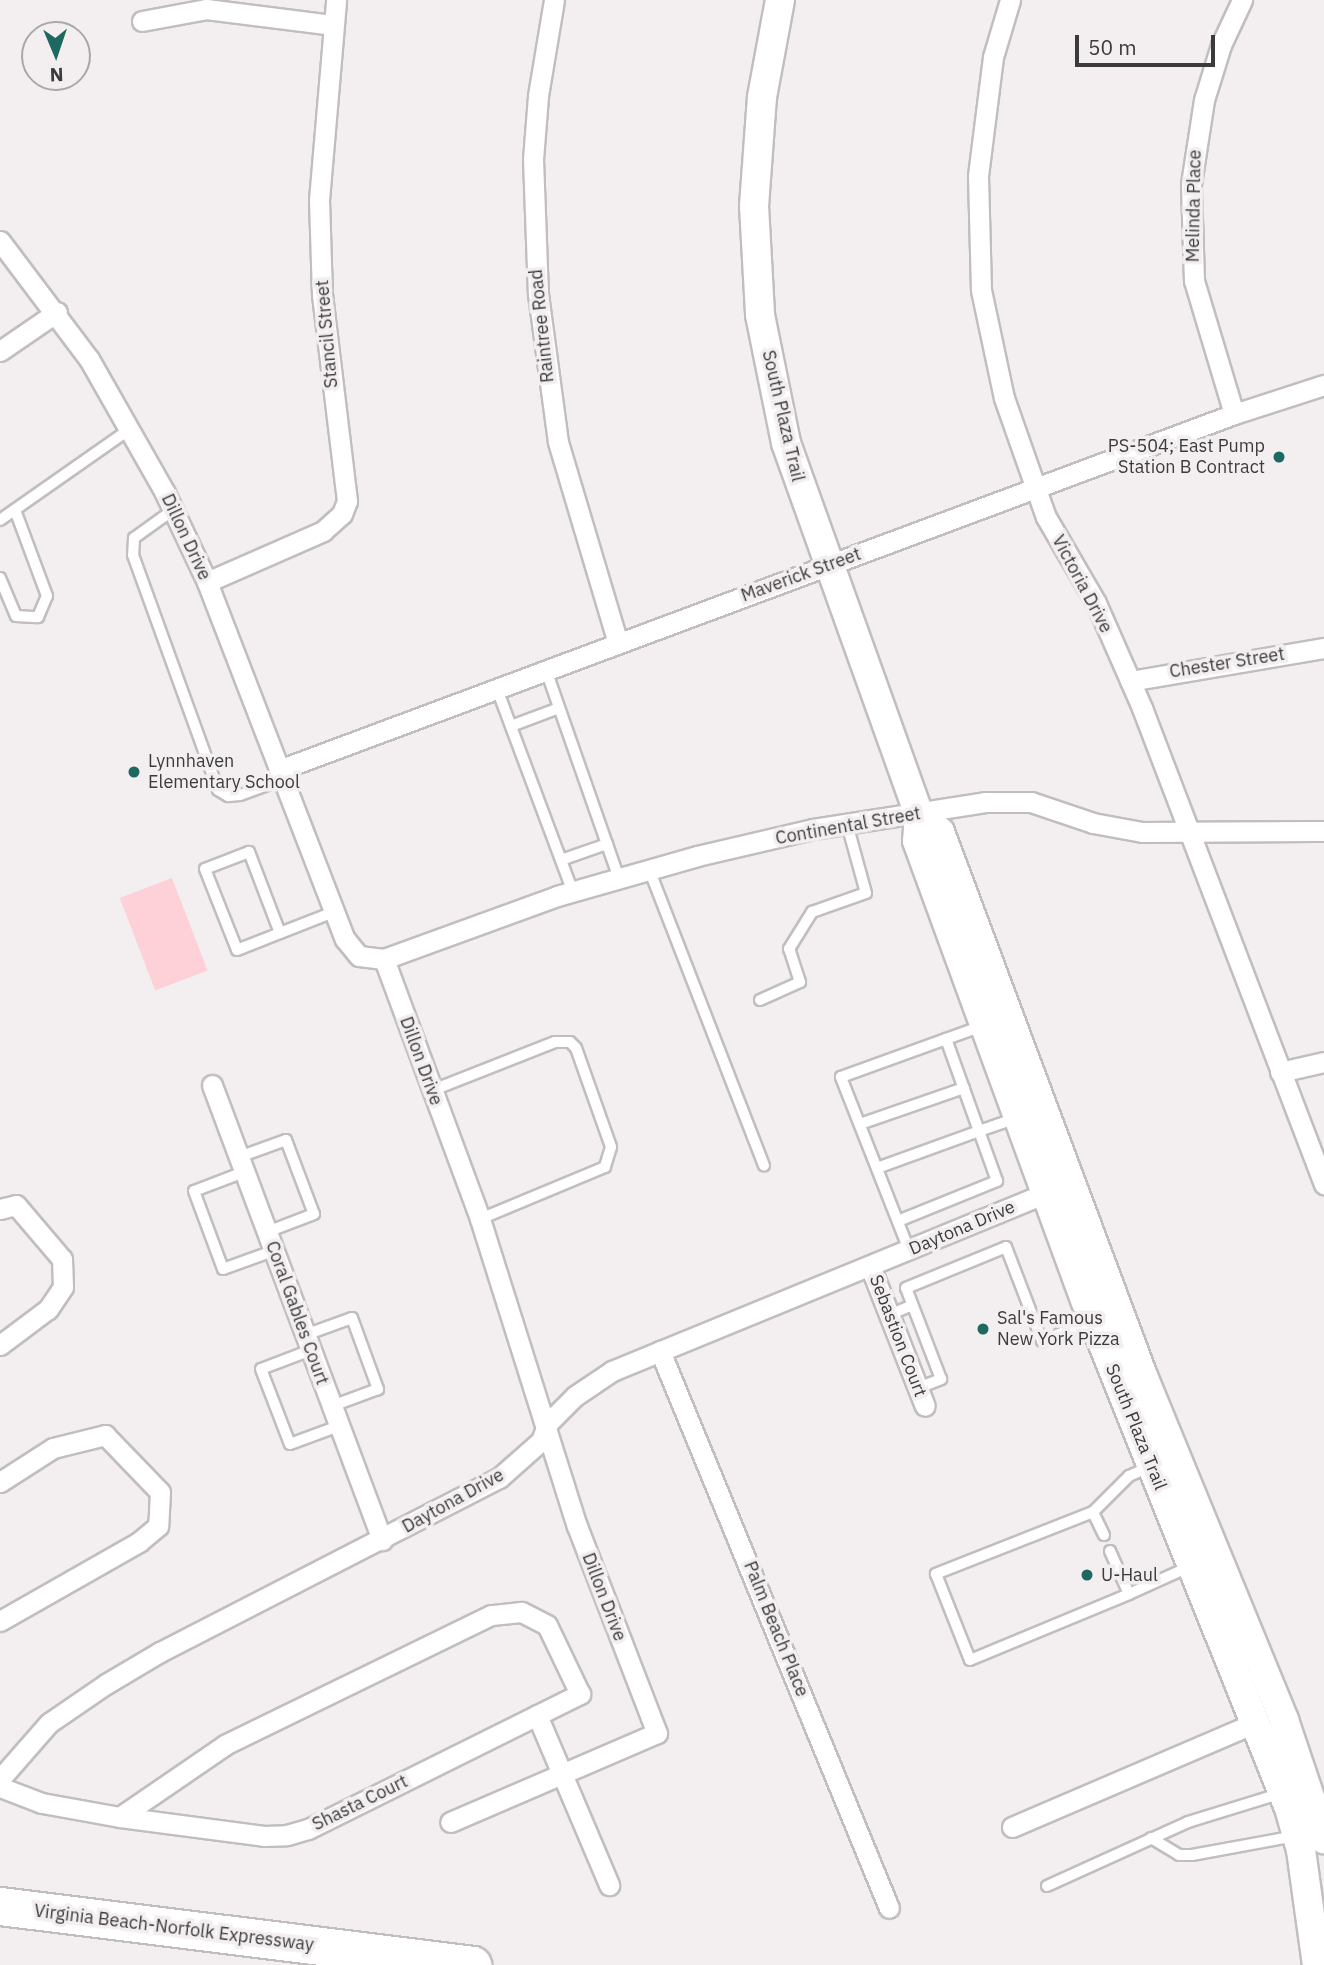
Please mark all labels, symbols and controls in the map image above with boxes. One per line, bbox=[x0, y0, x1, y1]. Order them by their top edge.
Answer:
north arrow bbox=[21, 21, 91, 91]
scale bar bbox=[1079, 21, 1219, 65]
text: 50 m bbox=[1088, 33, 1137, 61]
text: N bbox=[49, 63, 64, 87]
street label: Melinda Place bbox=[1182, 149, 1206, 263]
street label: Raintree Road bbox=[525, 268, 559, 384]
street label: Stancil Street bbox=[312, 279, 342, 389]
street label: South Plaza Trail bbox=[757, 348, 809, 484]
place label: PS-504; East Pump Station B Contract bbox=[1108, 436, 1265, 478]
marker: PS-504; East Pump Station B Contract bbox=[1271, 449, 1287, 465]
street label: Dillon Drive bbox=[157, 490, 215, 584]
street label: Victoria Drive bbox=[1047, 531, 1117, 637]
street label: Maverick Street bbox=[738, 543, 864, 607]
street label: Chester Street bbox=[1168, 643, 1286, 683]
place label: Lynnhaven Elementary School bbox=[148, 751, 300, 794]
marker: Lynnhaven Elementary School bbox=[126, 764, 142, 780]
street label: Continental Street bbox=[774, 803, 922, 849]
street label: Dillon Drive bbox=[395, 1014, 447, 1108]
street label: Daytona Drive bbox=[906, 1196, 1018, 1260]
street label: Coral Gables Court bbox=[261, 1238, 333, 1388]
street label: Sebastion Court bbox=[865, 1272, 931, 1400]
place label: Sal's Famous New York Pizza bbox=[997, 1308, 1120, 1350]
marker: Sal's Famous New York Pizza bbox=[975, 1321, 991, 1337]
street label: South Plaza Trail bbox=[1101, 1361, 1171, 1493]
street label: Daytona Drive bbox=[398, 1464, 508, 1538]
street label: Dillon Drive bbox=[577, 1550, 631, 1644]
street label: Palm Beach Place bbox=[739, 1558, 813, 1700]
place label: U-Haul bbox=[1101, 1564, 1158, 1586]
marker: U-Haul bbox=[1079, 1567, 1095, 1583]
street label: Shasta Court bbox=[309, 1771, 411, 1835]
street label: Virginia Beach-Norfolk Expressway bbox=[33, 1900, 315, 1956]

